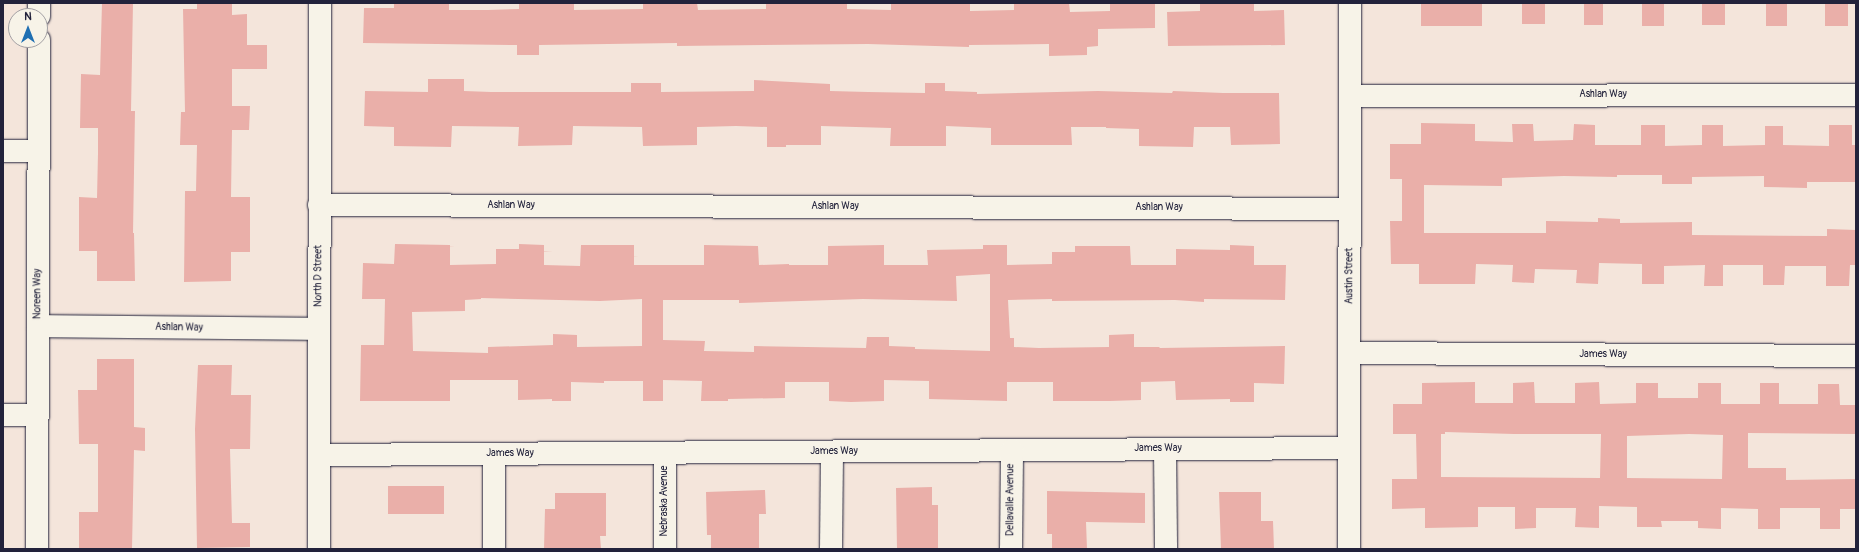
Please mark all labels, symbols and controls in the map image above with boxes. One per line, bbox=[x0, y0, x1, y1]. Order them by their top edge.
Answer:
north arrow bbox=[8, 8, 48, 48]
text: N bbox=[24, 10, 32, 23]
street label: Ashlan Way bbox=[1579, 89, 1627, 101]
street label: Ashlan Way bbox=[487, 200, 535, 212]
street label: Ashlan Way bbox=[811, 201, 859, 213]
street label: Ashlan Way bbox=[1135, 202, 1183, 214]
street label: North D Street bbox=[313, 245, 325, 307]
street label: Austin Street bbox=[1344, 248, 1356, 304]
street label: Noreen Way bbox=[32, 269, 44, 319]
street label: Ashlan Way bbox=[155, 322, 203, 334]
street label: James Way bbox=[1579, 349, 1627, 361]
street label: James Way bbox=[1134, 443, 1182, 455]
street label: James Way bbox=[810, 446, 858, 458]
street label: James Way bbox=[486, 448, 534, 460]
street label: Dellavalle Avenue bbox=[1005, 464, 1017, 536]
street label: Nebraska Avenue bbox=[659, 465, 671, 537]

